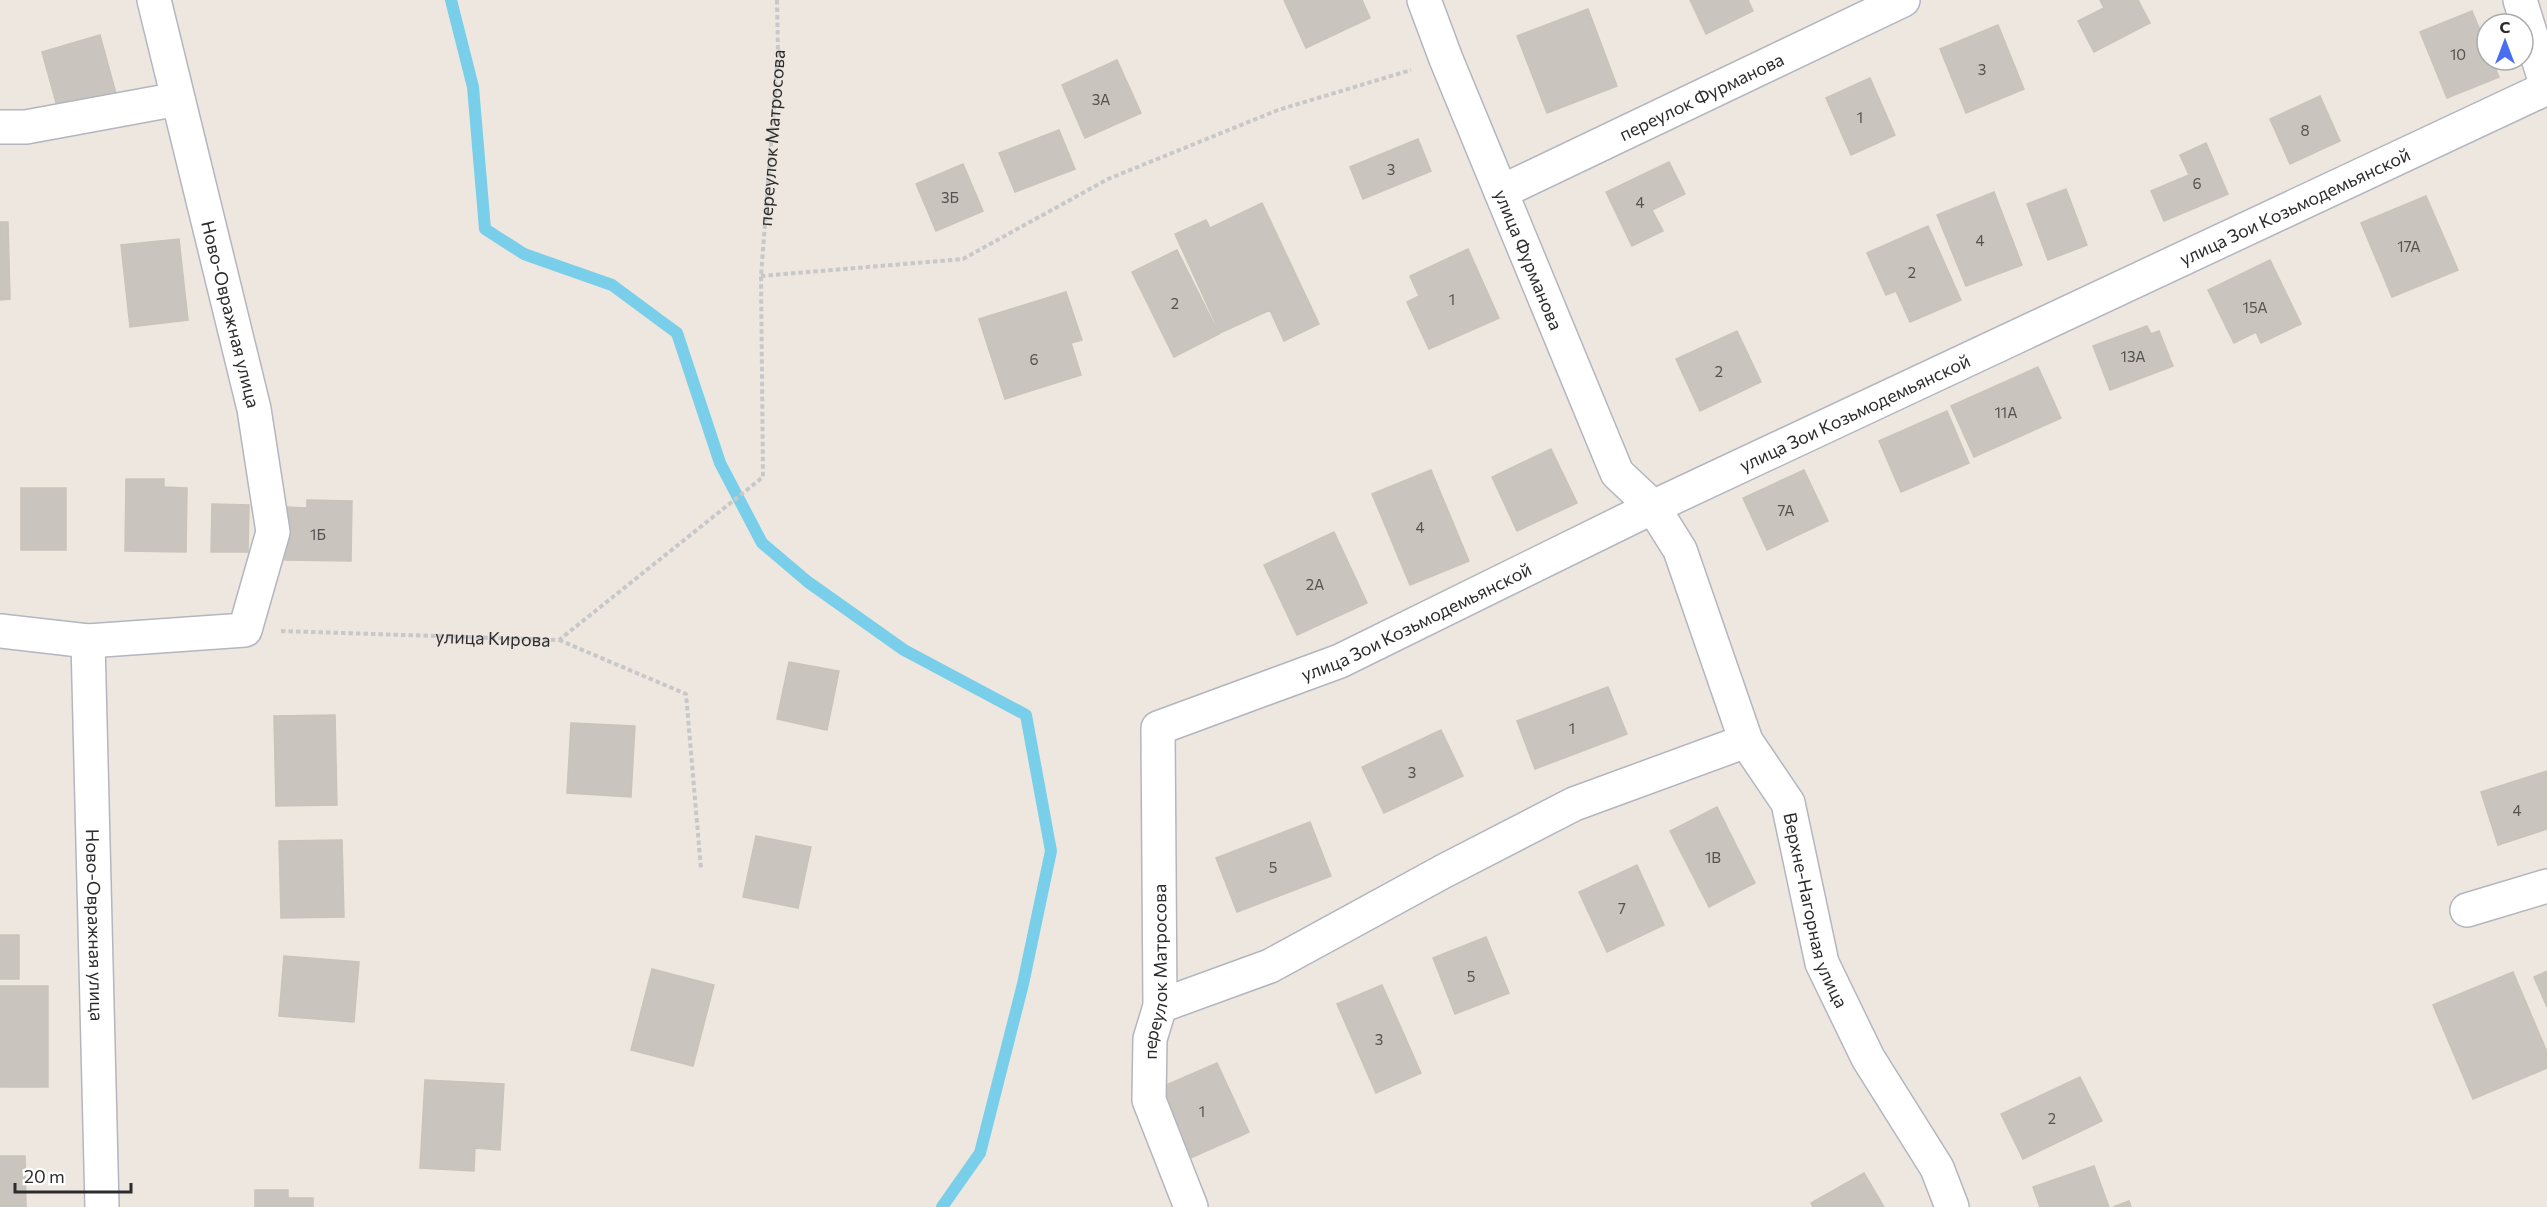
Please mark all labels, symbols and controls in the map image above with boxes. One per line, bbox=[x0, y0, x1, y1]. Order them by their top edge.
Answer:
north arrow bbox=[2475, 12, 2535, 72]
text: С bbox=[2500, 17, 2511, 36]
house number: 10 bbox=[2450, 45, 2466, 63]
street label: переулок Матросова bbox=[754, 48, 789, 227]
street label: переулок Фурманова bbox=[1615, 48, 1787, 145]
house number: 3 bbox=[1978, 60, 1986, 78]
house number: 3А bbox=[1092, 90, 1110, 108]
house number: 1 bbox=[1857, 108, 1863, 126]
house number: 8 bbox=[2300, 121, 2310, 139]
street label: улица Зои Козьмодемьянской bbox=[2176, 143, 2414, 270]
house number: 3 bbox=[1387, 160, 1395, 178]
house number: 6 bbox=[2192, 174, 2202, 192]
street label: улица Фурманова bbox=[1490, 186, 1568, 333]
house number: 3Б bbox=[941, 188, 959, 206]
house number: 4 bbox=[1636, 193, 1645, 211]
street label: Ново-Овражная улица bbox=[197, 218, 265, 410]
house number: 4 bbox=[1976, 231, 1985, 249]
house number: 17А bbox=[2397, 237, 2421, 255]
house number: 2 bbox=[1908, 263, 1916, 281]
house number: 1 bbox=[1449, 290, 1455, 308]
house number: 2 bbox=[1171, 294, 1179, 312]
house number: 15А bbox=[2242, 298, 2268, 316]
house number: 13А bbox=[2121, 347, 2145, 365]
street label: улица Зои Козьмодемьянской bbox=[1736, 349, 1974, 476]
house number: 6 bbox=[1029, 350, 1039, 368]
house number: 2 bbox=[1715, 362, 1723, 380]
house number: 11А bbox=[1994, 403, 2018, 421]
house number: 7А bbox=[1777, 501, 1795, 519]
house number: 4 bbox=[1416, 518, 1425, 536]
house number: 1Б bbox=[310, 525, 326, 543]
street label: улица Зои Козьмодемьянской bbox=[1298, 558, 1535, 685]
house number: 2А bbox=[1306, 575, 1324, 593]
street label: улица Кирова bbox=[435, 625, 551, 651]
house number: 1 bbox=[1569, 719, 1575, 737]
house number: 3 bbox=[1408, 763, 1416, 781]
house number: 4 bbox=[2513, 801, 2522, 819]
street label: Верхне-Нагорная улица bbox=[1779, 810, 1853, 1011]
street label: Ново-Овражная улица bbox=[82, 828, 108, 1021]
house number: 1В bbox=[1705, 848, 1721, 866]
house number: 5 bbox=[1269, 858, 1277, 876]
street label: переулок Матросова bbox=[1139, 884, 1172, 1060]
house number: 7 bbox=[1618, 899, 1626, 917]
house number: 5 bbox=[1467, 967, 1475, 985]
house number: 3 bbox=[1375, 1030, 1383, 1048]
house number: 1 bbox=[1199, 1102, 1205, 1120]
house number: 2 bbox=[2048, 1109, 2056, 1127]
scale bar bbox=[15, 1156, 130, 1194]
text: 20 m bbox=[24, 1165, 65, 1187]

